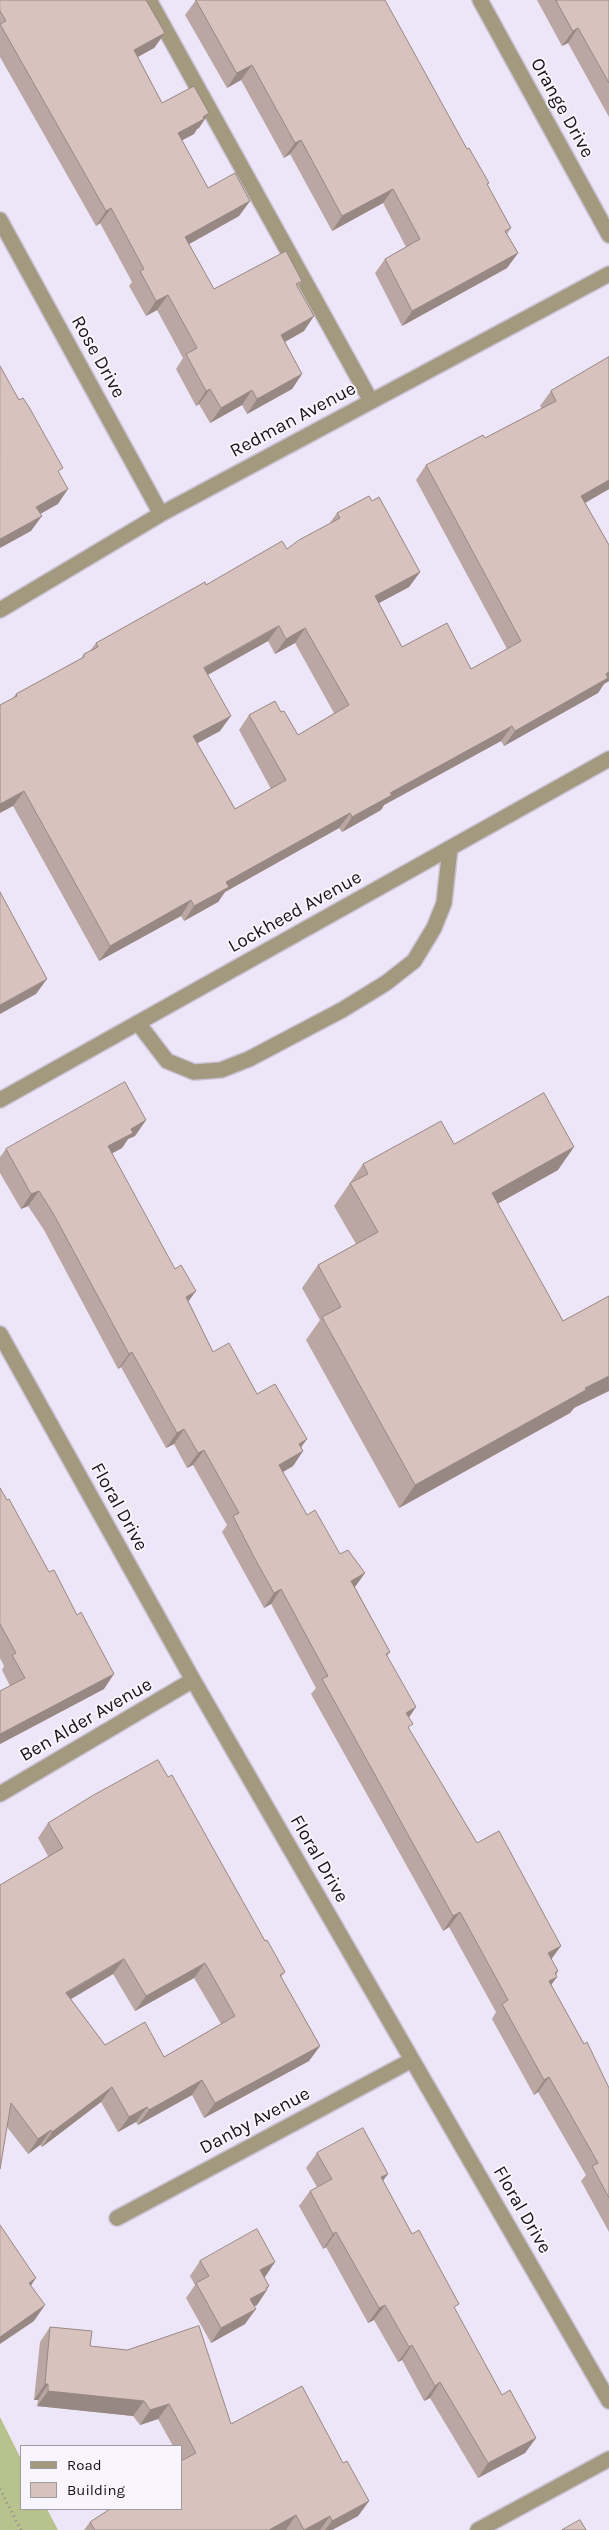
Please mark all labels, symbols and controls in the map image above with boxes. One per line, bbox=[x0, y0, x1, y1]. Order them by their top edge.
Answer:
street label: Orange Drive bbox=[525, 54, 599, 162]
street label: Rose Drive bbox=[66, 312, 130, 402]
street label: Redman Avenue bbox=[226, 377, 360, 463]
street label: Lockheed Avenue bbox=[224, 866, 366, 958]
street label: Floral Drive bbox=[85, 1459, 153, 1555]
street label: Ben Alder Avenue bbox=[16, 1673, 156, 1767]
street label: Floral Drive bbox=[285, 1811, 353, 1907]
street label: Danby Avenue bbox=[196, 2082, 314, 2160]
street label: Floral Drive bbox=[488, 2162, 556, 2258]
legend bbox=[20, 2445, 182, 2510]
text: Road bbox=[67, 2456, 102, 2474]
text: Building bbox=[67, 2481, 125, 2499]

